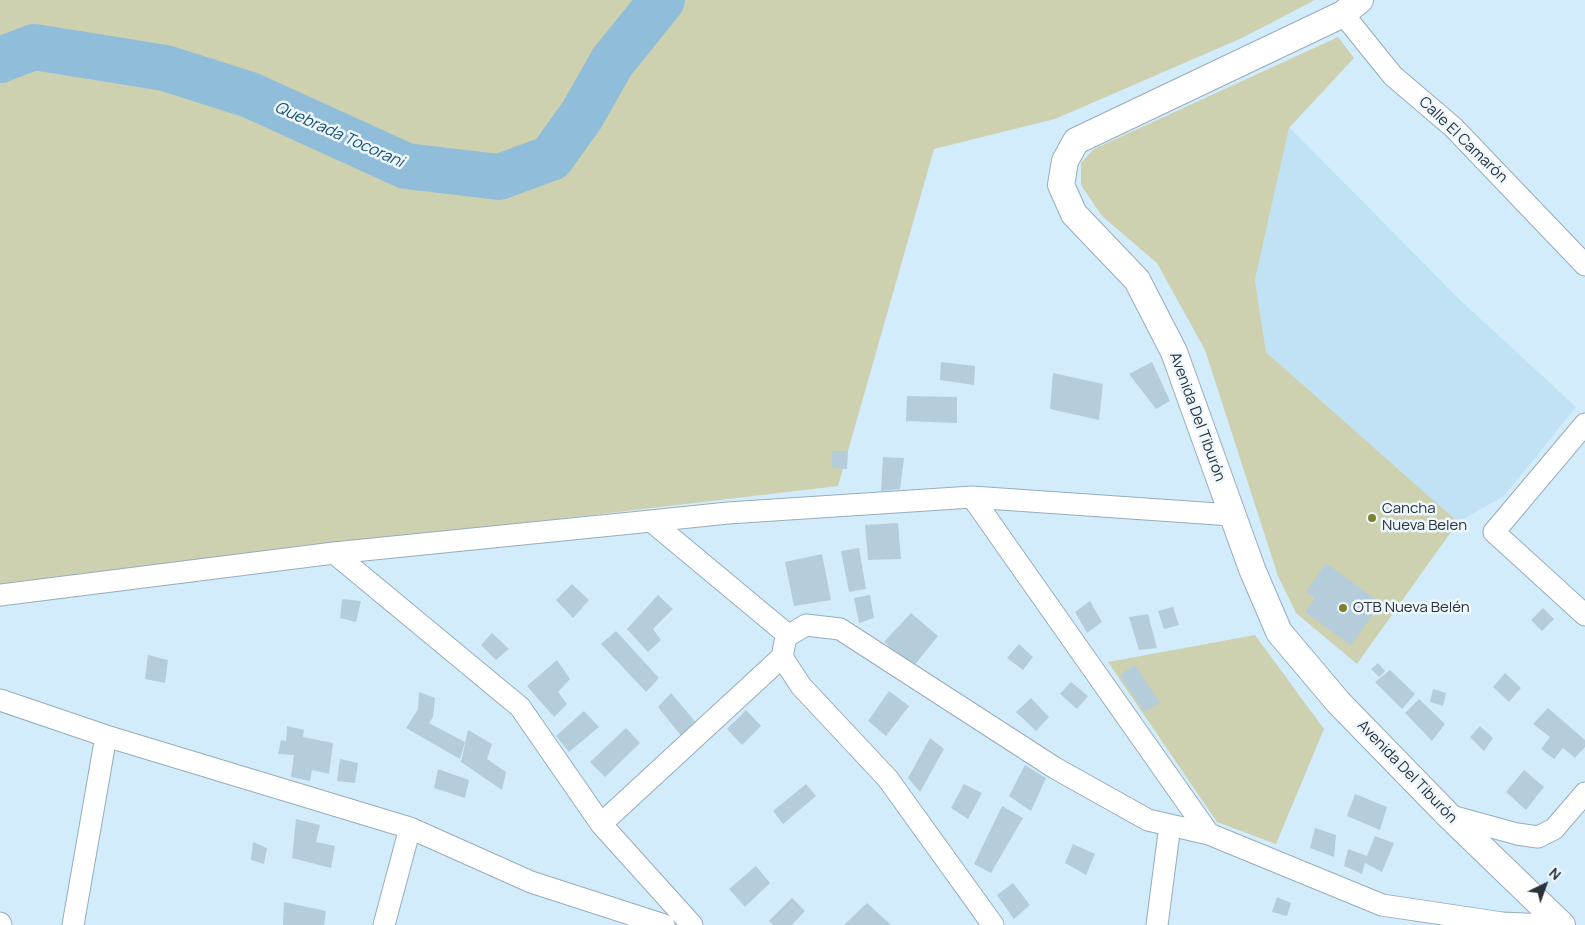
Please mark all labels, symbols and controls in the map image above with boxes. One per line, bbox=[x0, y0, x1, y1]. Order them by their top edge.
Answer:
street label: Calle El Camarón bbox=[1415, 93, 1511, 187]
water label: Quebrada Tocorani bbox=[272, 98, 406, 172]
street label: Avenida Del Tiburón bbox=[1165, 350, 1229, 484]
place label: Cancha Nueva Belen bbox=[1382, 500, 1467, 535]
marker: Cancha Nueva Belen bbox=[1366, 512, 1378, 524]
place label: OTB Nueva Belén bbox=[1353, 599, 1470, 617]
marker: OTB Nueva Belén bbox=[1337, 602, 1349, 614]
street label: Avenida Del Tiburón bbox=[1353, 717, 1461, 827]
north arrow bbox=[1520, 860, 1570, 910]
text: N bbox=[1545, 863, 1565, 884]

